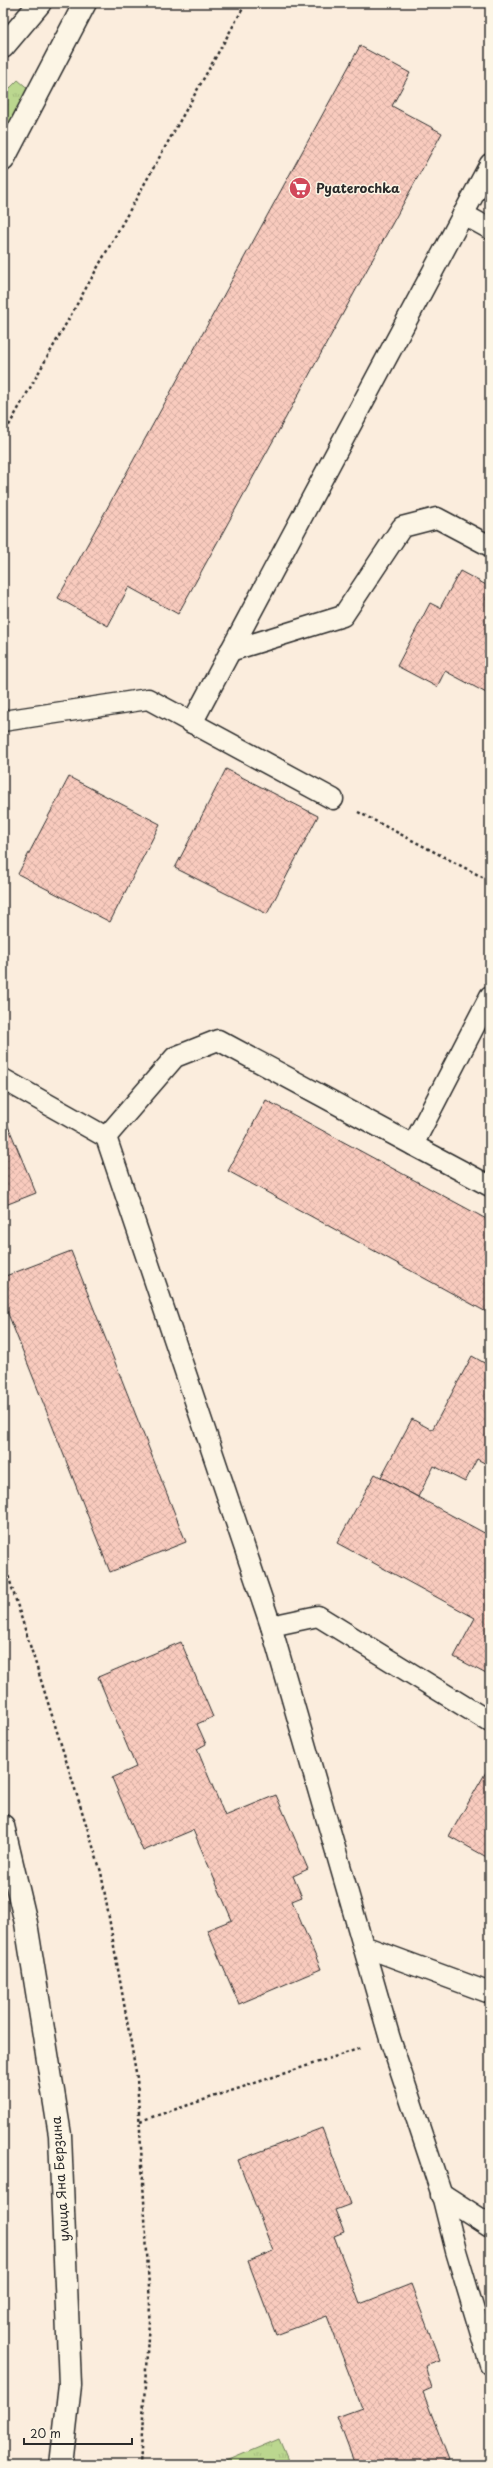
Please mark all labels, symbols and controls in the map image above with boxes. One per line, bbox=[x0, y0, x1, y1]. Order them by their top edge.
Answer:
supermarket icon: Pyaterochka bbox=[287, 175, 313, 201]
place label: Pyaterochka bbox=[316, 178, 400, 197]
street label: улица Яна Берзина bbox=[46, 2115, 73, 2242]
scale bar bbox=[24, 2420, 132, 2446]
text: 20 m bbox=[30, 2424, 61, 2442]

